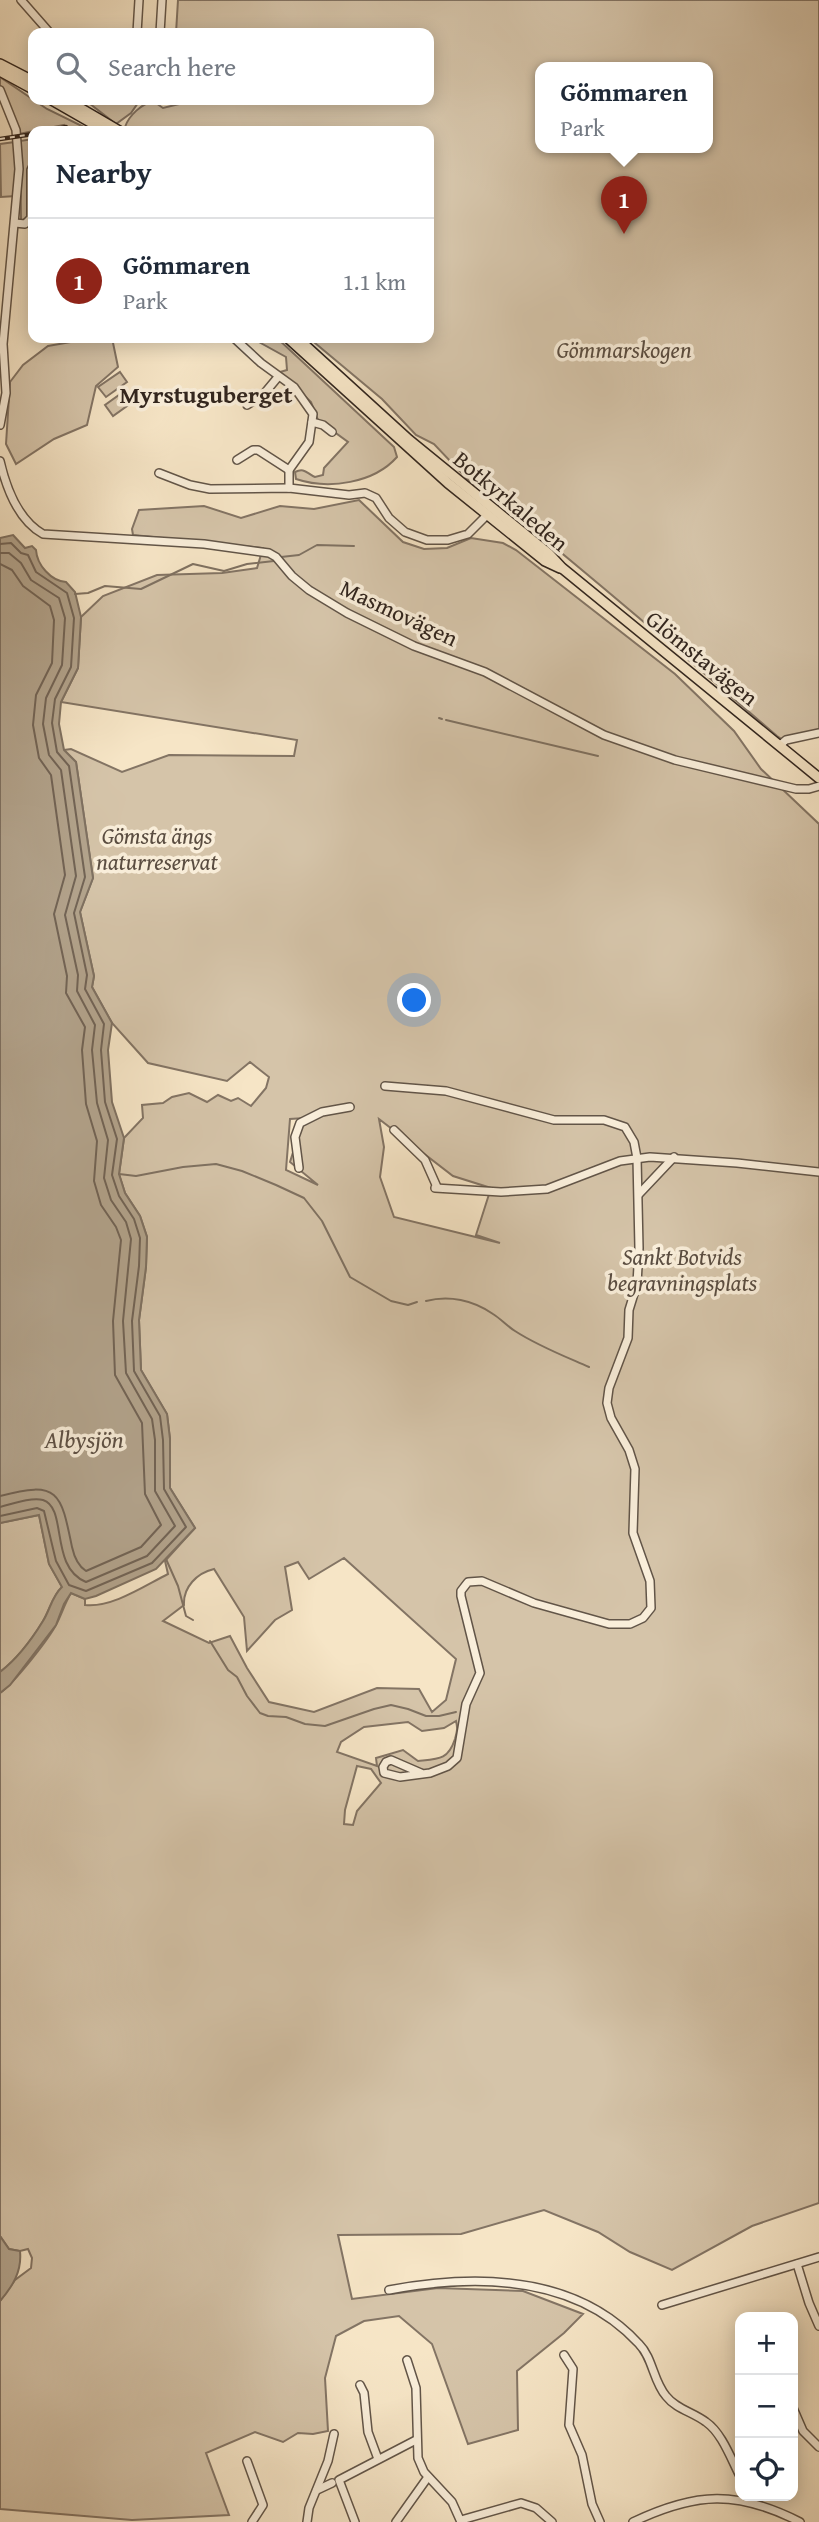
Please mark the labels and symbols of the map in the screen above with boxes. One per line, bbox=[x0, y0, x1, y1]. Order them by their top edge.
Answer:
pin: 1 bbox=[601, 176, 647, 234]
park label: Gömmarskogen bbox=[556, 333, 692, 366]
district label: Myrstuguberget bbox=[119, 377, 293, 412]
street label: Botkyrkaleden bbox=[447, 443, 576, 559]
street label: Masmovägen bbox=[335, 571, 464, 654]
street label: Glömstavägen bbox=[639, 602, 766, 713]
park label: Gömsta ängs naturreservat bbox=[96, 819, 218, 878]
your location bbox=[397, 983, 431, 1017]
park label: Sankt Botvids begravningsplats bbox=[607, 1240, 758, 1299]
water label: Albysjön bbox=[43, 1422, 124, 1457]

